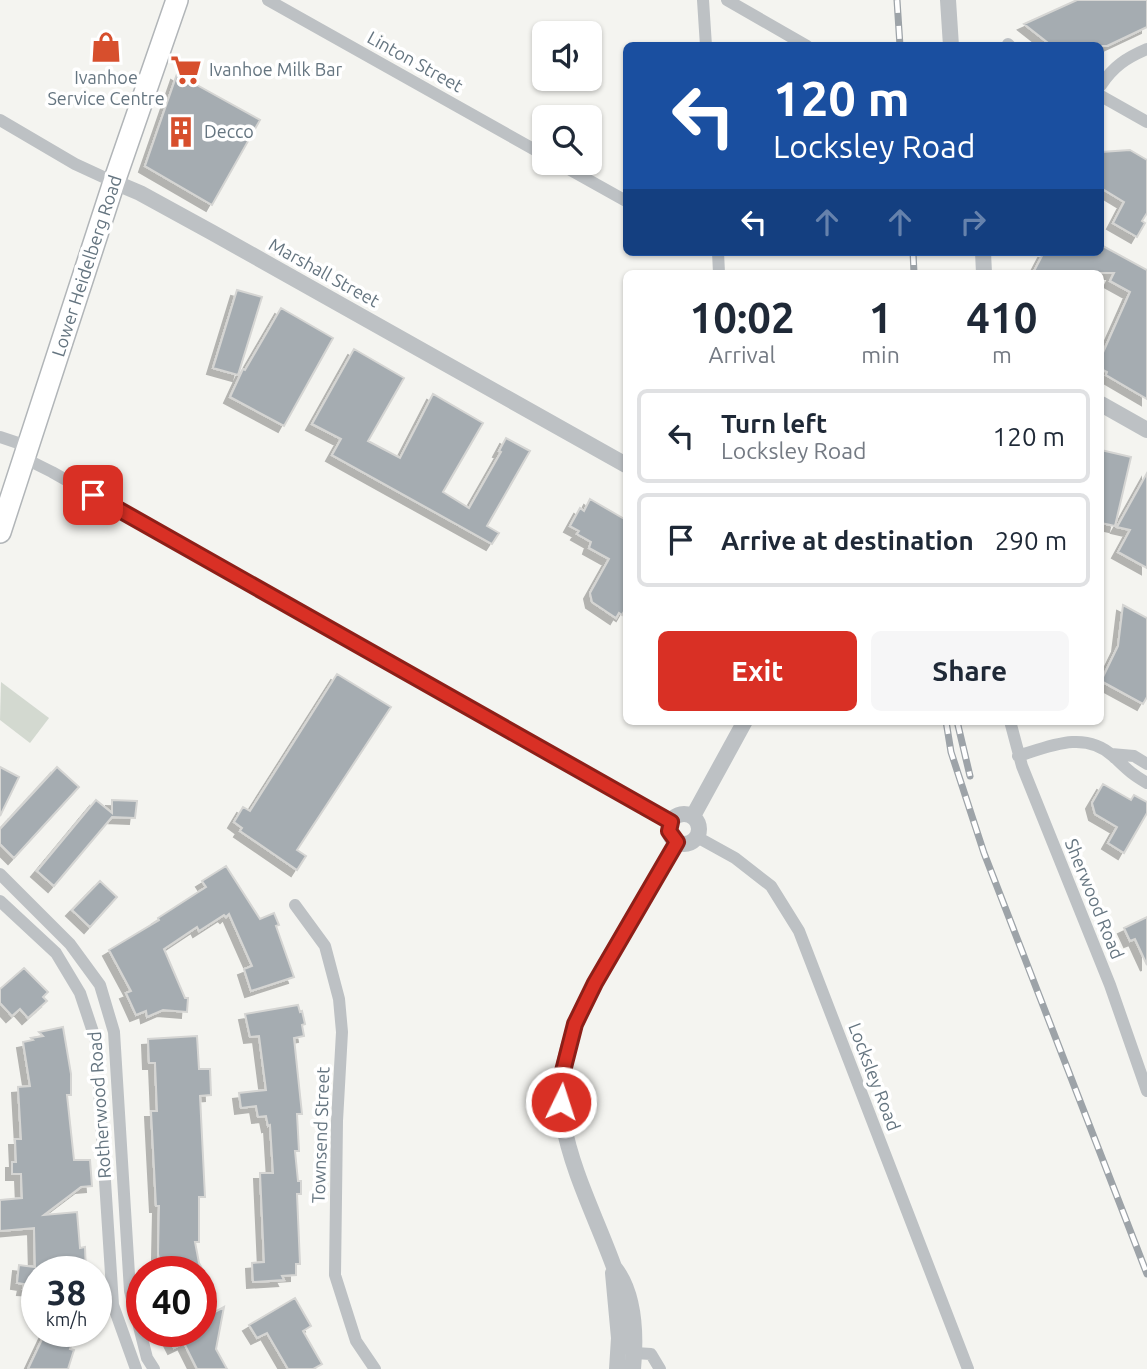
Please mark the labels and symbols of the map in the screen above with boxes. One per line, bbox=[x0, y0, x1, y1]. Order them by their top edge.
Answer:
street label: Linton Street bbox=[364, 27, 467, 96]
shop icon: Ivanhoe Service Centre bbox=[89, 30, 123, 64]
supermarket icon: Ivanhoe Milk Bar bbox=[169, 53, 203, 87]
place label: Ivanhoe Milk Bar bbox=[209, 59, 342, 79]
place label: Ivanhoe Service Centre bbox=[47, 67, 165, 108]
building icon: Decco bbox=[164, 115, 198, 149]
place label: Decco bbox=[204, 121, 254, 141]
street label: Lower Heidelberg Road bbox=[47, 172, 125, 359]
street label: Marshall Street bbox=[266, 234, 383, 311]
pin bbox=[63, 465, 123, 525]
street label: Sherwood Road bbox=[1062, 836, 1128, 962]
street label: Locksley Road bbox=[845, 1020, 905, 1133]
street label: Rotherwood Road bbox=[84, 1031, 114, 1179]
position arrow bbox=[524, 1065, 598, 1139]
street label: Townsend Street bbox=[308, 1066, 332, 1204]
speed limit sign: 40 bbox=[126, 1256, 217, 1347]

